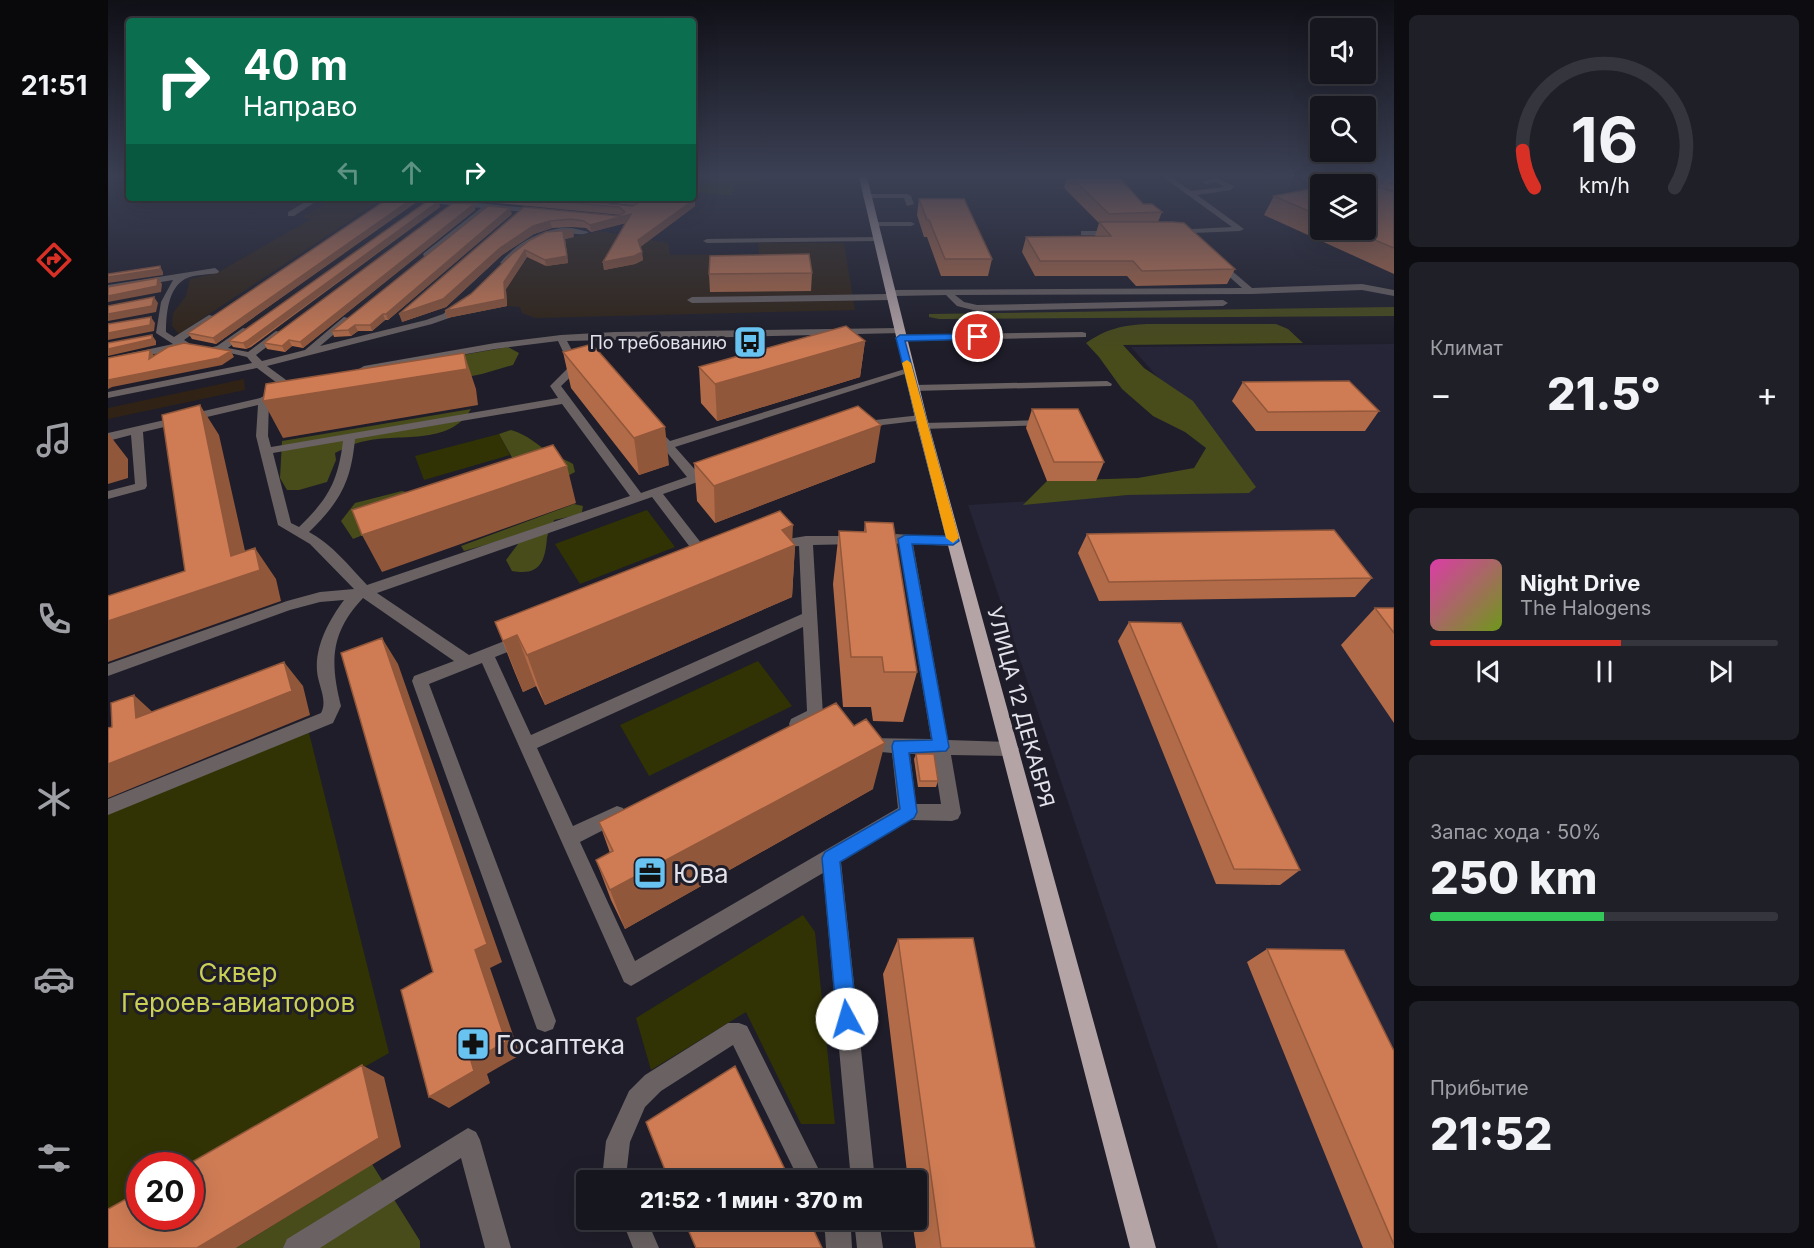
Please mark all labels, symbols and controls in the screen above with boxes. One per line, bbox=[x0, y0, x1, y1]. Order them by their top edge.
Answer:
map controls bbox=[1310, 18, 1376, 240]
button: sound bbox=[1310, 18, 1376, 84]
text: 40 m bbox=[243, 39, 348, 90]
icon: right bbox=[144, 42, 222, 120]
text: 21:51 bbox=[21, 69, 87, 102]
text: Направо bbox=[243, 90, 358, 123]
button: search bbox=[1310, 96, 1376, 162]
text: 16 bbox=[1570, 102, 1638, 177]
icon: left bbox=[332, 156, 365, 189]
icon: ahead bbox=[395, 156, 428, 189]
icon: right bbox=[458, 156, 491, 189]
text: km/h bbox=[1579, 172, 1629, 198]
button: layers bbox=[1310, 174, 1376, 240]
icon: directions bbox=[33, 239, 75, 281]
pin bbox=[952, 311, 1003, 362]
icon: arrive bbox=[961, 320, 994, 353]
bus stop icon: По требованию bbox=[732, 324, 768, 360]
place label: По требованию bbox=[589, 332, 727, 353]
text: Климат bbox=[1430, 336, 1503, 360]
text: 21.5° bbox=[1547, 366, 1661, 421]
text: − bbox=[1430, 374, 1452, 414]
text: + bbox=[1756, 374, 1778, 414]
icon: music bbox=[33, 419, 75, 461]
text: Night Drive bbox=[1520, 570, 1640, 596]
text: The Halogens bbox=[1520, 596, 1651, 620]
icon: phone bbox=[33, 598, 75, 640]
street label: УЛИЦА 12 ДЕКАБРЯ bbox=[982, 604, 1060, 810]
icon: previous bbox=[1472, 655, 1505, 688]
icon: pause bbox=[1588, 655, 1621, 688]
icon: next bbox=[1704, 655, 1737, 688]
icon: climate bbox=[33, 778, 75, 820]
text: Запас хода · 50% bbox=[1430, 820, 1601, 844]
text: 250 km bbox=[1430, 850, 1597, 905]
office icon: Юва bbox=[632, 855, 668, 891]
place label: Юва bbox=[673, 858, 729, 889]
park label: Сквер Героев-авиаторов bbox=[121, 957, 355, 1018]
icon: car bbox=[33, 958, 75, 1000]
position arrow bbox=[815, 987, 879, 1051]
pharmacy icon: Госаптека bbox=[455, 1026, 491, 1062]
place label: Госаптека bbox=[496, 1029, 625, 1060]
text: Прибытие bbox=[1430, 1076, 1529, 1100]
text: 21:52 bbox=[1430, 1106, 1552, 1161]
icon: filters bbox=[33, 1137, 75, 1179]
speed limit sign: 20 bbox=[126, 1152, 204, 1230]
text: 21:52 · 1 мин · 370 m bbox=[640, 1187, 863, 1213]

